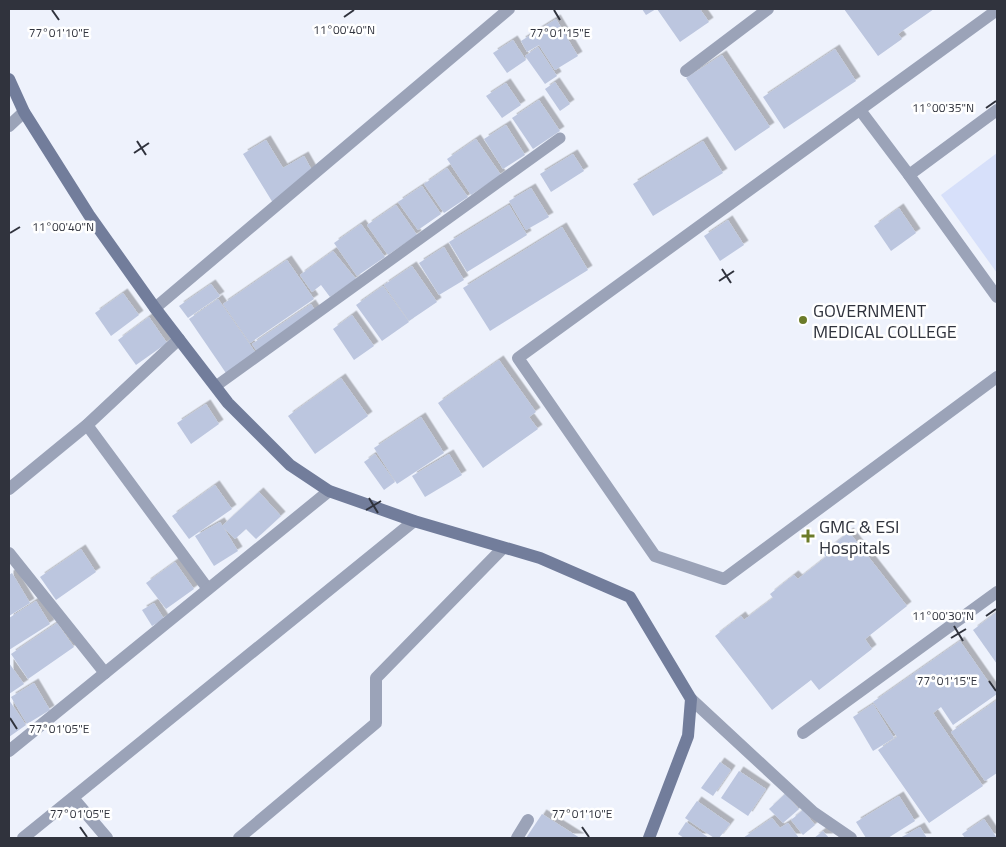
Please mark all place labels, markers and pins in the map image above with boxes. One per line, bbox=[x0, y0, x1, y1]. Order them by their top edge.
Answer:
place label: GOVERNMENT MEDICAL COLLEGE bbox=[813, 297, 957, 345]
marker: GOVERNMENT MEDICAL COLLEGE bbox=[797, 314, 809, 326]
place label: GMC & ESI Hospitals bbox=[819, 513, 899, 561]
marker: GMC & ESI Hospitals bbox=[801, 529, 815, 543]

